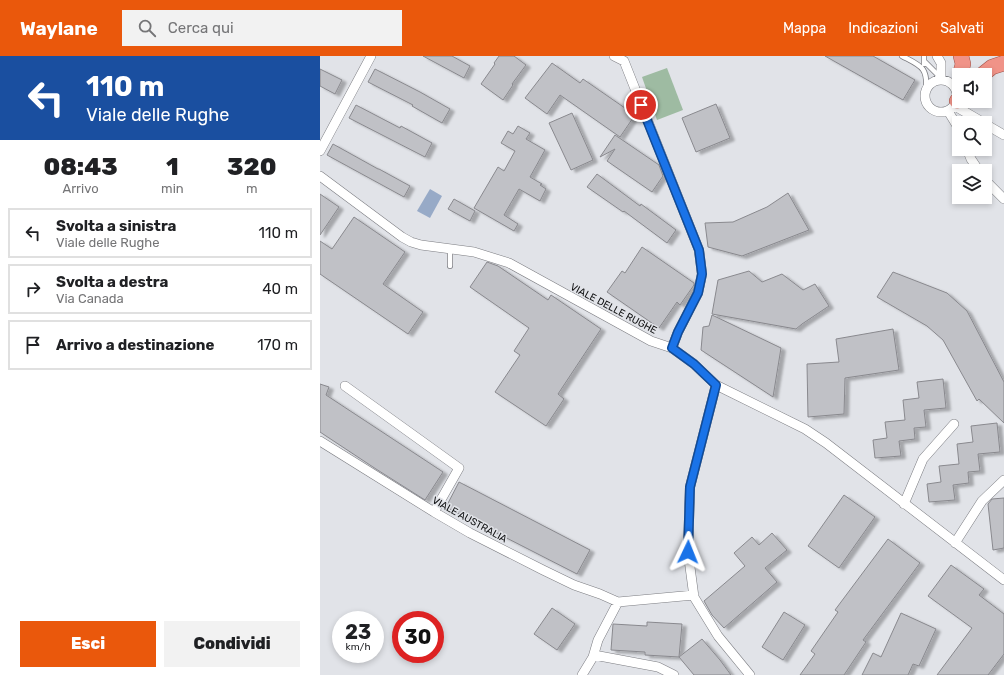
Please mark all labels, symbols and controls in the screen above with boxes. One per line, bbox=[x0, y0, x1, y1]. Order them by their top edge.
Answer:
search box bbox=[122, 10, 402, 46]
text: Waylane bbox=[20, 17, 98, 40]
icon: search bbox=[136, 17, 158, 39]
text: Cerca qui bbox=[168, 19, 234, 37]
text: Mappa bbox=[783, 20, 826, 37]
text: Indicazioni bbox=[848, 20, 918, 37]
text: Salvati bbox=[940, 20, 984, 37]
map controls bbox=[952, 68, 992, 204]
button: sound bbox=[952, 68, 992, 108]
text: 110 m bbox=[86, 70, 164, 103]
icon: left bbox=[20, 72, 72, 124]
pin bbox=[624, 88, 658, 122]
icon: arrive bbox=[630, 94, 652, 116]
text: Viale delle Rughe bbox=[86, 104, 229, 126]
button: search bbox=[952, 116, 992, 156]
text: 08:43 bbox=[43, 153, 118, 181]
text: 1 bbox=[166, 153, 179, 181]
text: 320 bbox=[227, 153, 277, 181]
button: layers bbox=[952, 164, 992, 204]
text: Arrivo bbox=[62, 181, 99, 196]
text: min bbox=[161, 181, 184, 196]
text: m bbox=[246, 181, 258, 196]
text: Svolta a sinistra bbox=[56, 217, 176, 235]
icon: left bbox=[22, 222, 44, 244]
text: 110 m bbox=[259, 224, 298, 242]
text: Viale delle Rughe bbox=[56, 235, 160, 250]
text: Svolta a destra bbox=[56, 273, 168, 291]
icon: right bbox=[22, 278, 44, 300]
text: 40 m bbox=[262, 280, 298, 298]
street label: VIALE DELLE RUGHE bbox=[568, 281, 659, 337]
text: Via Canada bbox=[56, 291, 124, 306]
icon: arrive bbox=[22, 334, 44, 356]
text: Arrivo a destinazione bbox=[56, 336, 214, 354]
text: 170 m bbox=[257, 336, 298, 354]
street label: VIALE AUSTRALIA bbox=[430, 494, 509, 546]
position arrow bbox=[667, 531, 709, 573]
speed limit sign: 30 bbox=[392, 611, 444, 663]
text: 23 bbox=[345, 620, 371, 644]
button: Esci bbox=[20, 621, 156, 667]
button: Condividi bbox=[164, 621, 300, 667]
text: km/h bbox=[346, 641, 370, 653]

